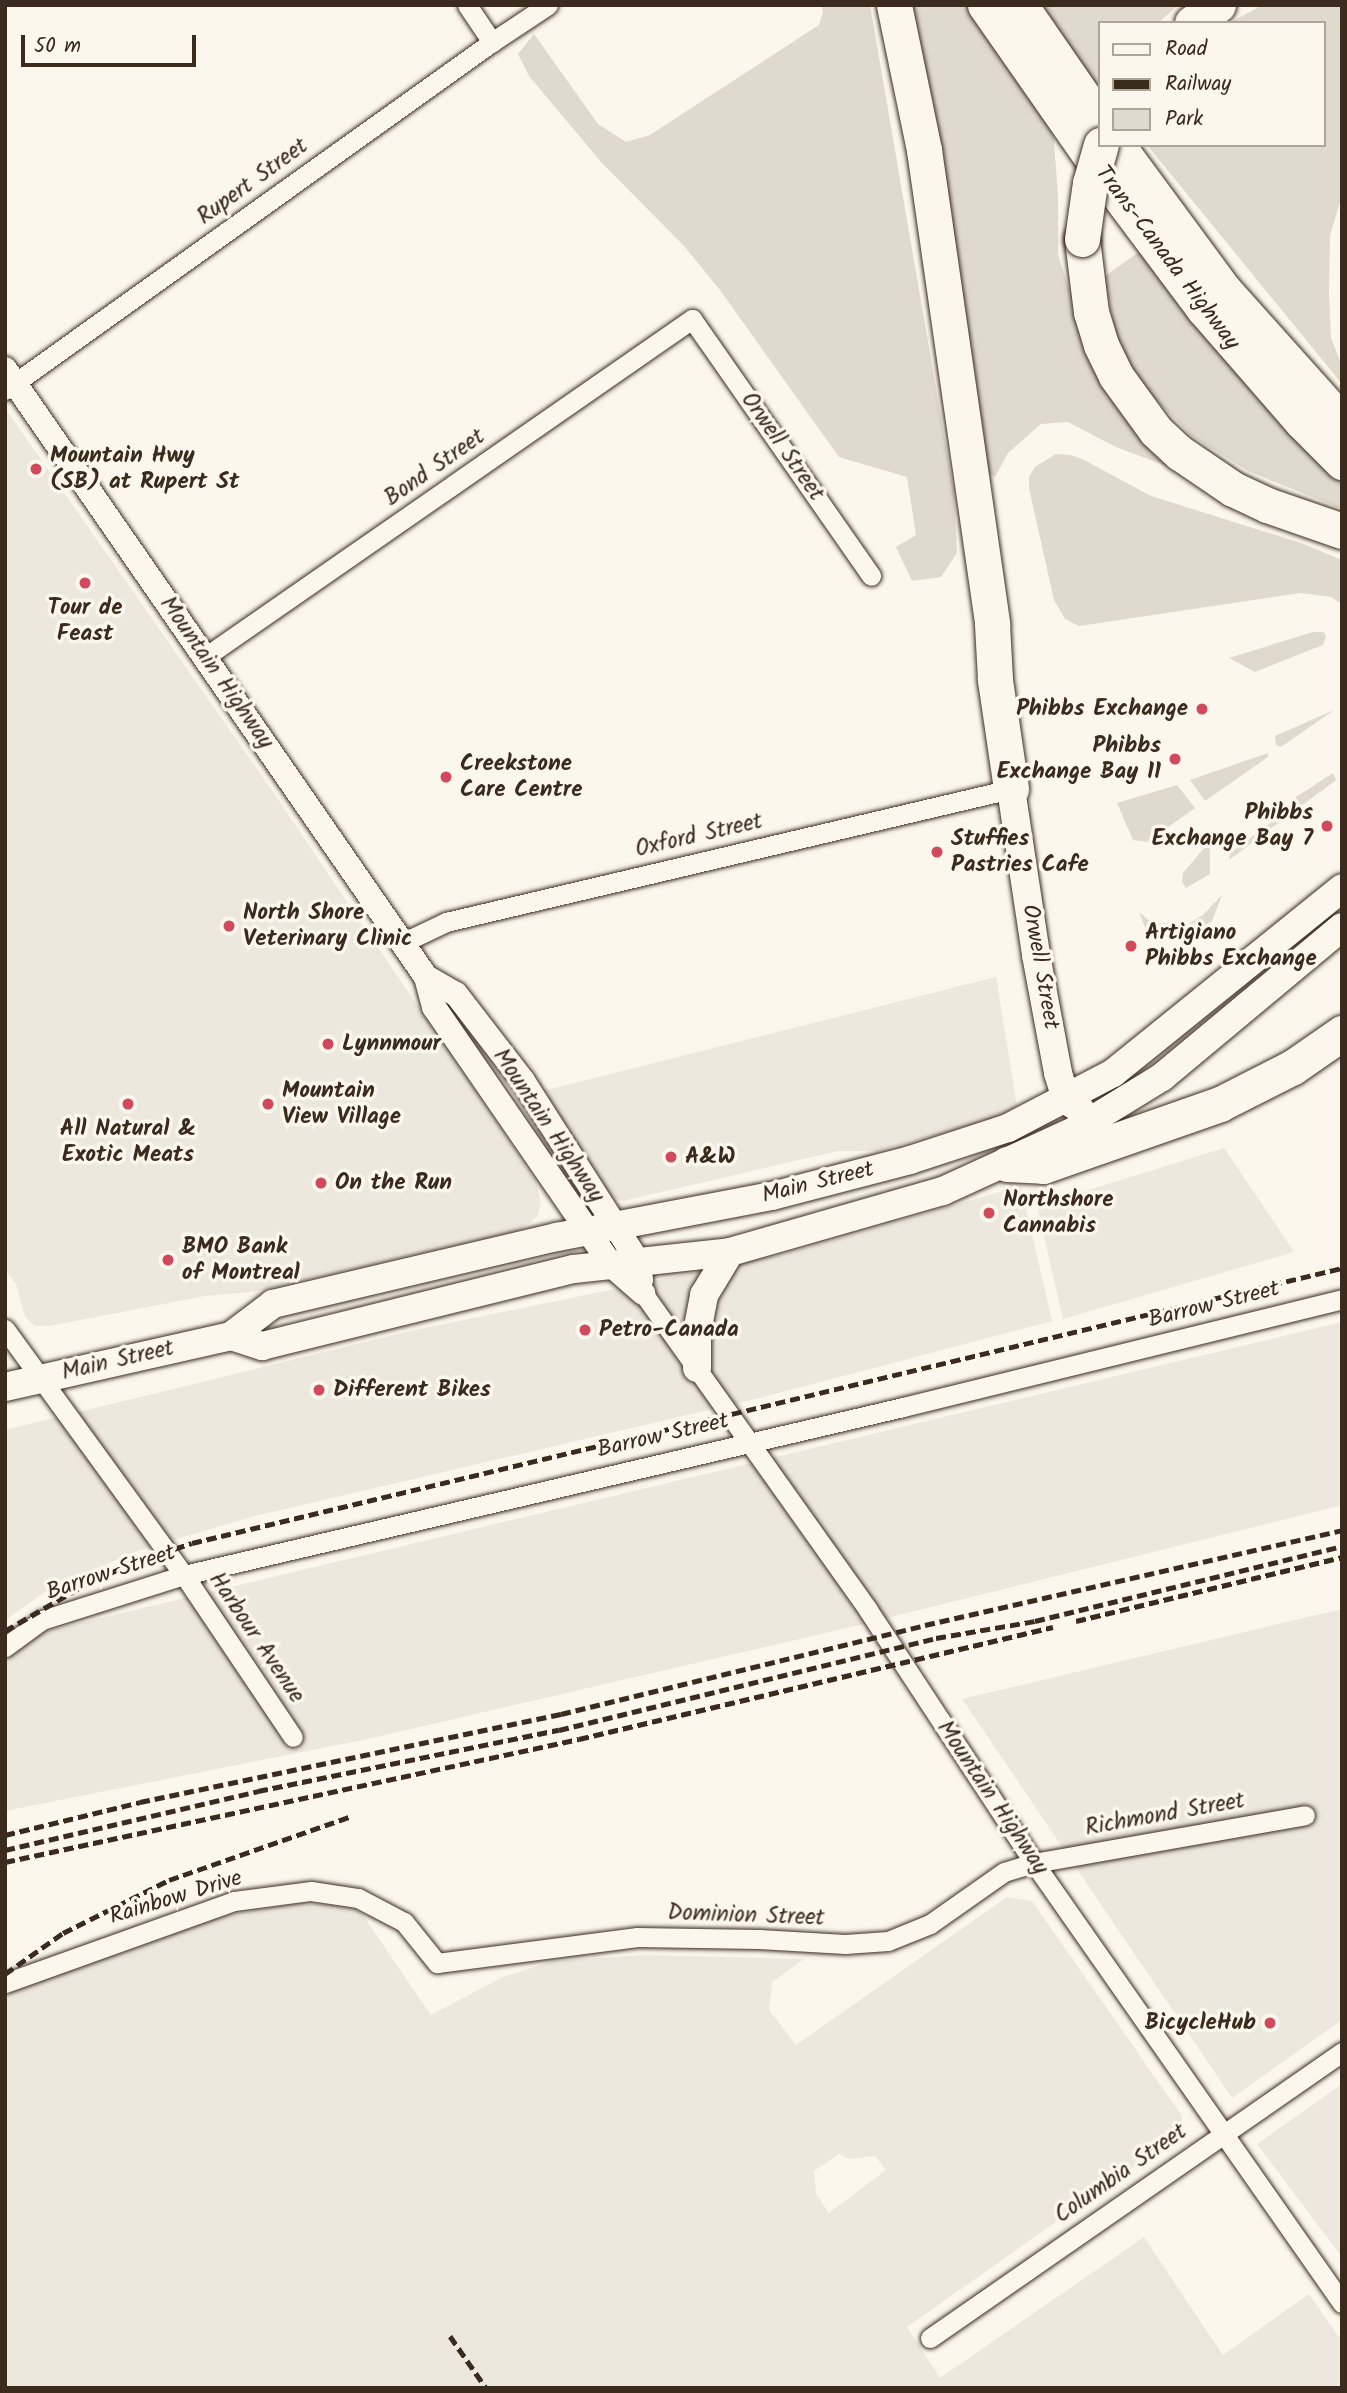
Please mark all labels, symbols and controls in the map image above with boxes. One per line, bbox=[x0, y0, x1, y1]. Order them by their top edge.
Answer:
scale bar bbox=[24, 21, 200, 65]
legend bbox=[1098, 21, 1326, 147]
text: 50 m bbox=[34, 30, 81, 63]
text: Road bbox=[1165, 33, 1207, 66]
text: Railway bbox=[1165, 68, 1231, 101]
text: Park bbox=[1165, 103, 1203, 136]
street label: Rupert Street bbox=[192, 133, 314, 231]
street label: Trans-Canada Highway bbox=[1089, 160, 1245, 356]
street label: Orwell Street bbox=[734, 387, 830, 507]
street label: Bond Street bbox=[379, 423, 491, 513]
place label: Mountain Hwy (SB) at Rupert St bbox=[50, 442, 239, 496]
marker: Mountain Hwy (SB) at Rupert St bbox=[28, 461, 44, 477]
marker: Tour de Feast bbox=[77, 575, 93, 591]
street label: Mountain Highway bbox=[153, 591, 279, 755]
place label: Tour de Feast bbox=[48, 594, 122, 648]
place label: Phibbs Exchange bbox=[1016, 695, 1188, 723]
marker: Phibbs Exchange bbox=[1194, 701, 1210, 717]
place label: Phibbs Exchange Bay 11 bbox=[997, 732, 1161, 786]
place label: Creekstone Care Centre bbox=[460, 750, 582, 804]
marker: Phibbs Exchange Bay 11 bbox=[1167, 751, 1183, 767]
marker: Creekstone Care Centre bbox=[438, 769, 454, 785]
place label: Phibbs Exchange Bay 7 bbox=[1152, 799, 1313, 853]
street label: Oxford Street bbox=[633, 808, 765, 864]
marker: Phibbs Exchange Bay 7 bbox=[1319, 818, 1335, 834]
place label: Stuffies Pastries Cafe bbox=[951, 825, 1089, 879]
marker: Stuffies Pastries Cafe bbox=[929, 844, 945, 860]
place label: North Shore Veterinary Clinic bbox=[243, 899, 412, 953]
street label: Orwell Street bbox=[1015, 902, 1065, 1032]
marker: North Shore Veterinary Clinic bbox=[221, 918, 237, 934]
place label: Artigiano Phibbs Exchange bbox=[1145, 919, 1317, 973]
marker: Artigiano Phibbs Exchange bbox=[1123, 938, 1139, 954]
place label: Lynnmour bbox=[342, 1030, 441, 1058]
marker: Lynnmour bbox=[320, 1036, 336, 1052]
street label: Mountain Highway bbox=[486, 1044, 610, 1208]
place label: Mountain View Village bbox=[282, 1077, 401, 1131]
marker: All Natural & Exotic Meats bbox=[120, 1096, 136, 1112]
marker: Mountain View Village bbox=[260, 1096, 276, 1112]
place label: All Natural & Exotic Meats bbox=[60, 1115, 196, 1169]
place label: A&W bbox=[685, 1143, 736, 1171]
marker: A&W bbox=[663, 1149, 679, 1165]
street label: Main Street bbox=[759, 1156, 877, 1210]
place label: On the Run bbox=[335, 1169, 452, 1197]
marker: On the Run bbox=[313, 1175, 329, 1191]
place label: Northshore Cannabis bbox=[1003, 1186, 1113, 1240]
marker: Northshore Cannabis bbox=[981, 1205, 997, 1221]
place label: BMO Bank of Montreal bbox=[182, 1233, 300, 1287]
marker: BMO Bank of Montreal bbox=[160, 1252, 176, 1268]
street label: Barrow Street bbox=[1146, 1275, 1282, 1335]
place label: Petro-Canada bbox=[599, 1316, 739, 1344]
marker: Petro-Canada bbox=[577, 1322, 593, 1338]
street label: Main Street bbox=[59, 1335, 177, 1387]
place label: Different Bikes bbox=[333, 1376, 491, 1404]
marker: Different Bikes bbox=[311, 1382, 327, 1398]
street label: Barrow Street bbox=[595, 1407, 731, 1465]
street label: Barrow Street bbox=[43, 1539, 179, 1607]
street label: Harbour Avenue bbox=[202, 1567, 310, 1709]
street label: Mountain Highway bbox=[930, 1716, 1054, 1880]
street label: Richmond Street bbox=[1083, 1787, 1247, 1843]
street label: Rainbow Drive bbox=[106, 1865, 246, 1931]
street label: Dominion Street bbox=[667, 1899, 825, 1933]
place label: BicycleHub bbox=[1145, 2009, 1256, 2037]
marker: BicycleHub bbox=[1262, 2015, 1278, 2031]
street label: Columbia Street bbox=[1050, 2118, 1192, 2230]

